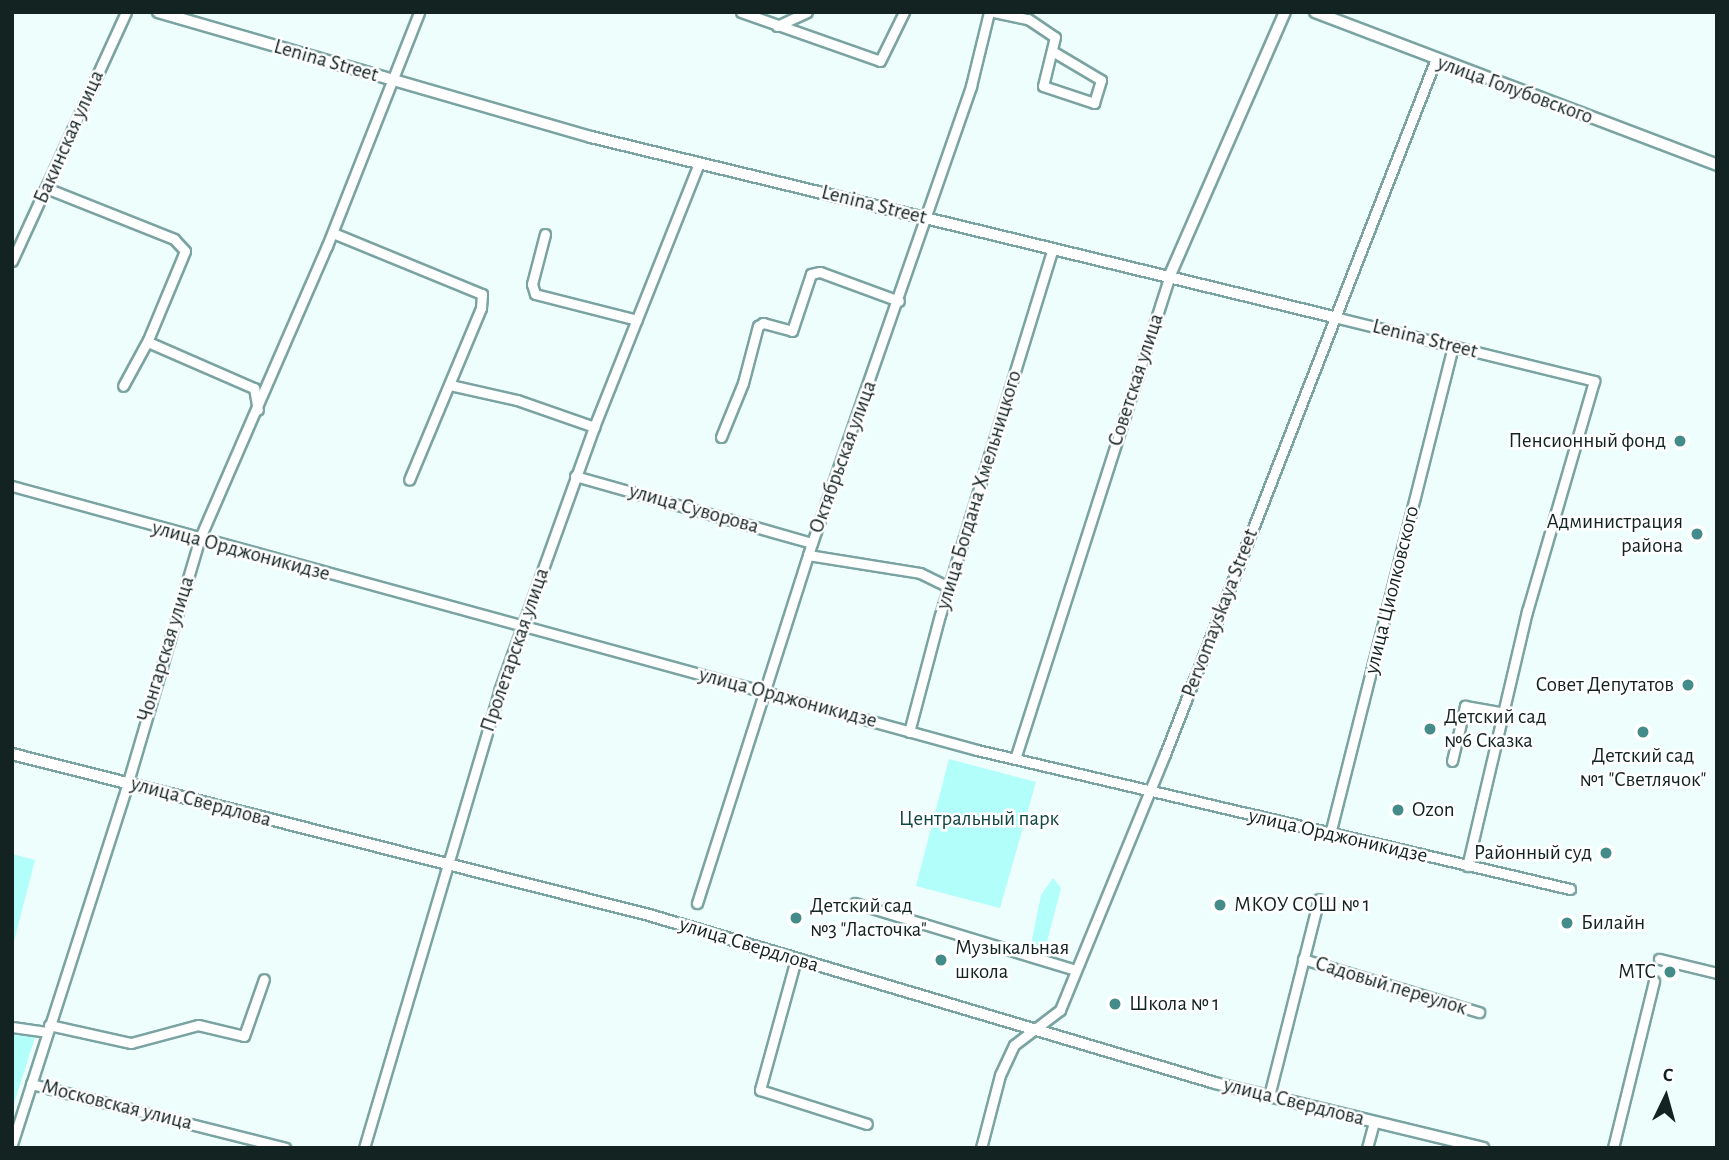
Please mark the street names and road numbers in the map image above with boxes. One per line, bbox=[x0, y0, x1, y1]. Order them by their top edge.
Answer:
street label: Lenina Street bbox=[271, 34, 381, 88]
street label: улица Голубовского bbox=[1434, 50, 1596, 130]
street label: Бакинская улица bbox=[28, 66, 110, 208]
street label: Lenina Street bbox=[819, 180, 929, 230]
street label: Советская улица bbox=[1103, 310, 1169, 450]
street label: Lenina Street bbox=[1370, 314, 1480, 364]
street label: улица Богдана Хмельницкого bbox=[931, 368, 1027, 612]
street label: Октябрьская улица bbox=[804, 377, 882, 537]
street label: улица Суворова bbox=[626, 478, 762, 540]
street label: улица Циолковского bbox=[1359, 503, 1425, 677]
street label: улица Орджоникидзе bbox=[149, 515, 333, 587]
street label: Pervomayskaya Street bbox=[1176, 525, 1264, 701]
street label: Пролетарская улица bbox=[475, 565, 555, 735]
street label: Чонгарская улица bbox=[132, 573, 200, 725]
street label: улица Орджоникидзе bbox=[696, 662, 880, 734]
street label: улица Свердлова bbox=[128, 771, 274, 833]
street label: улица Орджоникидзе bbox=[1246, 803, 1430, 869]
street label: улица Свердлова bbox=[676, 912, 822, 978]
street label: Садовый переулок bbox=[1312, 951, 1470, 1021]
street label: улица Свердлова bbox=[1221, 1072, 1367, 1132]
street label: Московская улица bbox=[39, 1074, 195, 1136]

